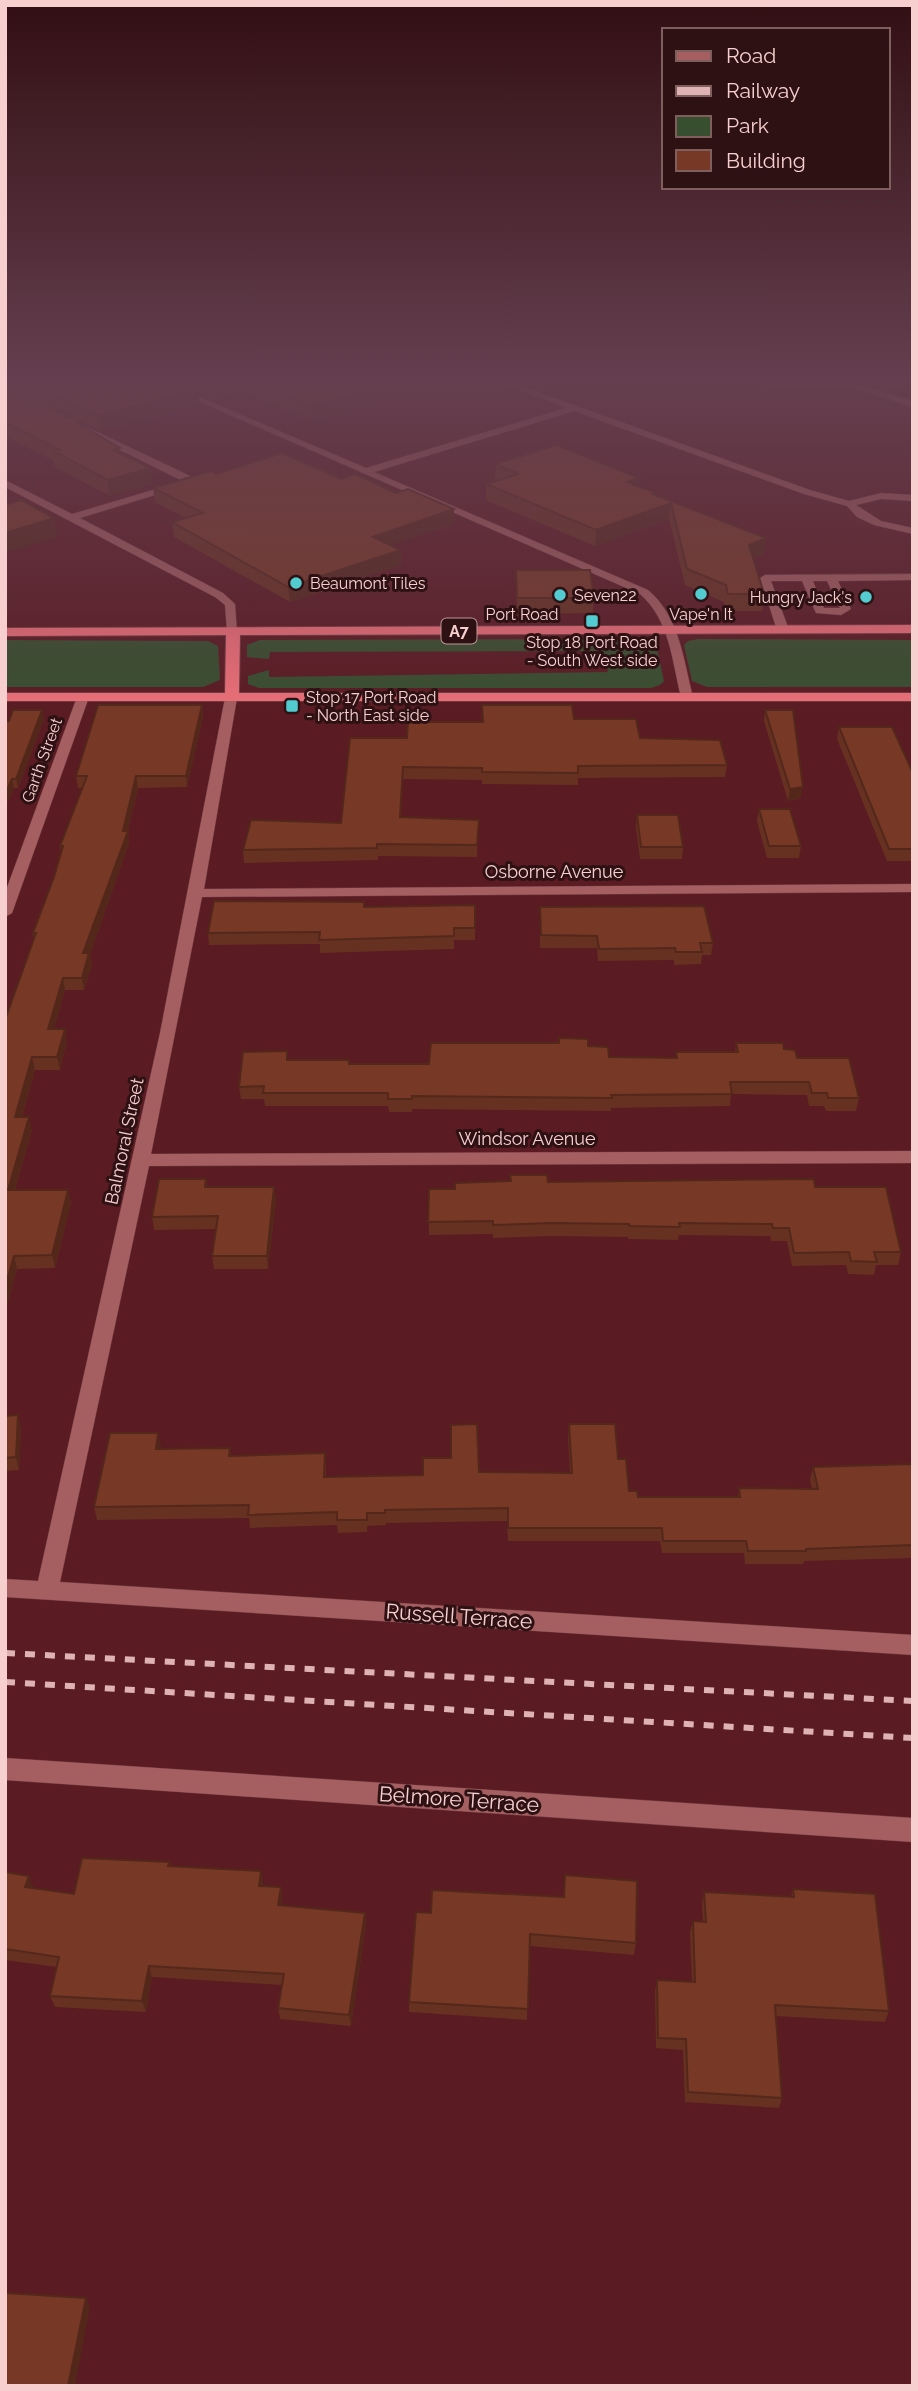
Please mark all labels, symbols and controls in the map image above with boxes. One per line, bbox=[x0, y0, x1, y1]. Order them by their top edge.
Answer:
legend bbox=[662, 28, 890, 189]
text: Road bbox=[726, 43, 776, 68]
text: Railway bbox=[726, 78, 800, 103]
text: Park bbox=[726, 113, 769, 138]
text: Building bbox=[726, 148, 806, 173]
place label: Beaumont Tiles bbox=[310, 574, 426, 593]
marker: Beaumont Tiles bbox=[288, 575, 304, 591]
place label: Seven22 bbox=[574, 586, 637, 605]
marker: Vape'n It bbox=[693, 586, 709, 602]
marker: Seven22 bbox=[552, 587, 568, 603]
place label: Hungry Jack's bbox=[750, 588, 852, 607]
marker: Hungry Jack's bbox=[858, 589, 874, 605]
street label: Port Road bbox=[486, 605, 558, 624]
place label: Vape'n It bbox=[669, 605, 733, 624]
marker: Stop 18 Port Road - South West side bbox=[584, 613, 600, 629]
road number: A7 bbox=[442, 618, 476, 644]
place label: Stop 18 Port Road - South West side bbox=[526, 633, 658, 670]
place label: Stop 17 Port Road - North East side bbox=[306, 688, 436, 725]
marker: Stop 17 Port Road - North East side bbox=[284, 698, 300, 714]
street label: Garth Street bbox=[18, 714, 66, 805]
street label: Osborne Avenue bbox=[485, 861, 624, 882]
street label: Balmoral Street bbox=[100, 1076, 148, 1206]
street label: Windsor Avenue bbox=[459, 1128, 596, 1149]
street label: Russell Terrace bbox=[385, 1598, 533, 1634]
street label: Belmore Terrace bbox=[378, 1781, 540, 1817]

